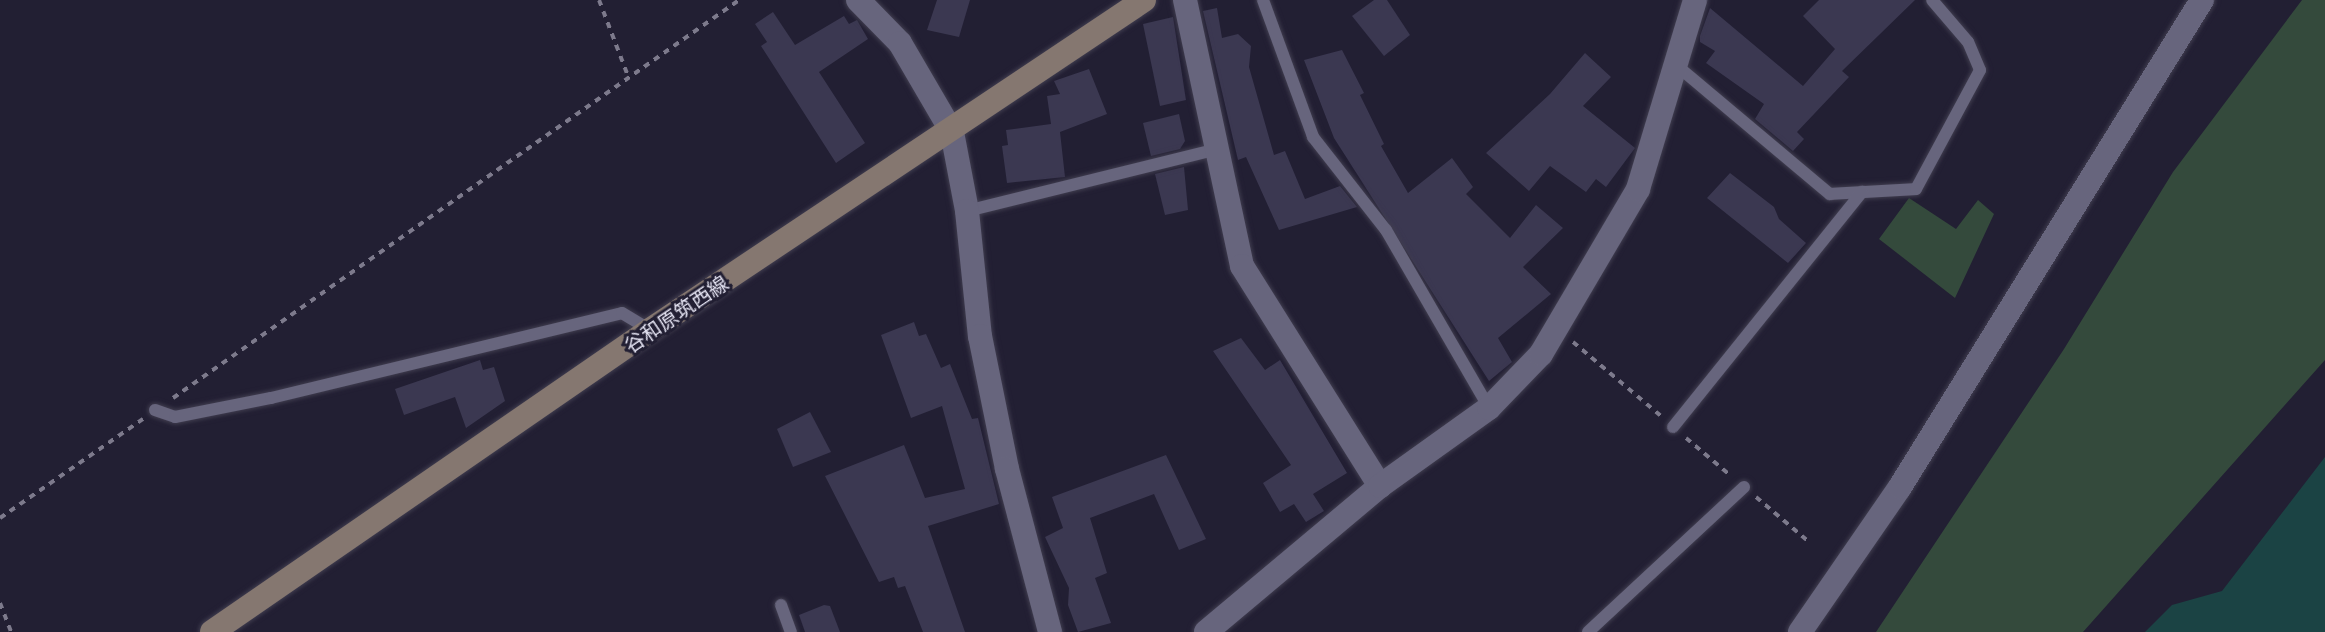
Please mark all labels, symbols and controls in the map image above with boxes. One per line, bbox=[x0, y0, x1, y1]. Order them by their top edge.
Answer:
street label: 谷和原筑西線 bbox=[620, 271, 732, 357]

